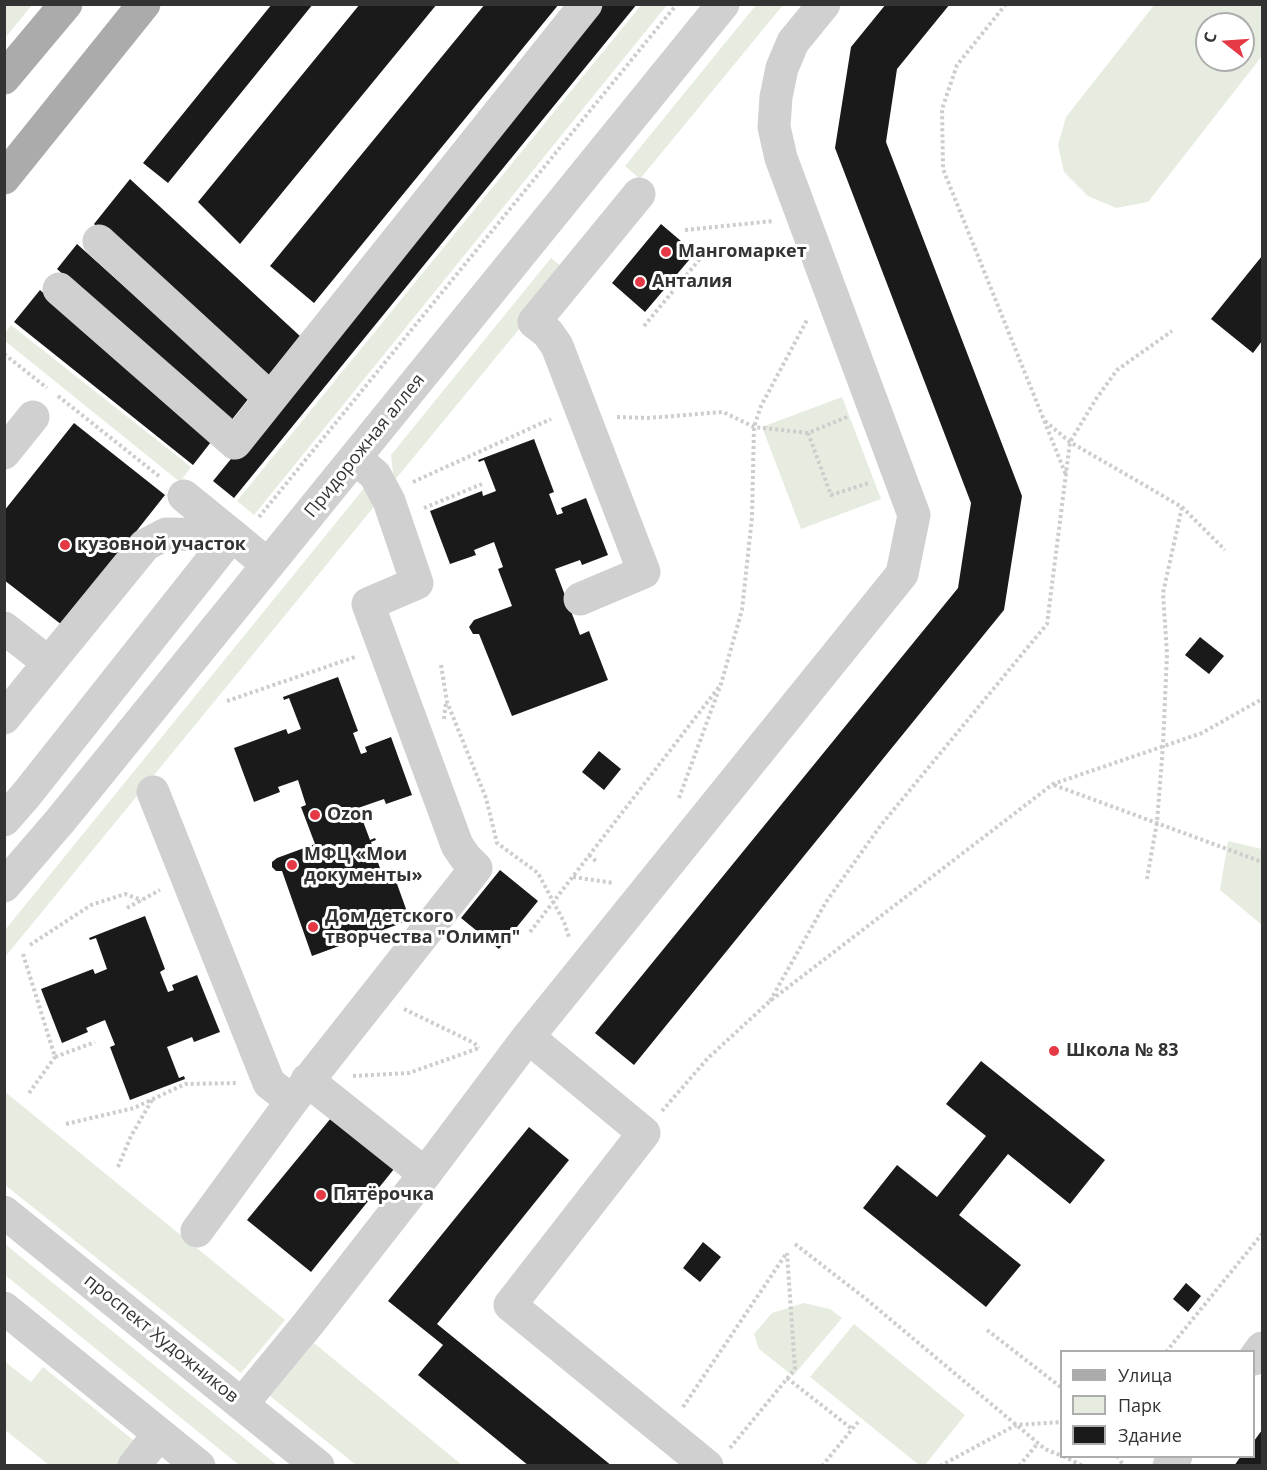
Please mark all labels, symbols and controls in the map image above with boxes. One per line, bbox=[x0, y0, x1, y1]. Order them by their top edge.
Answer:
north arrow bbox=[1195, 12, 1255, 72]
text: С bbox=[1198, 29, 1222, 45]
place label: Мангомаркет bbox=[678, 241, 807, 263]
marker: Мангомаркет bbox=[659, 245, 673, 259]
place label: Анталия bbox=[652, 271, 732, 293]
marker: Анталия bbox=[633, 275, 647, 289]
street label: Придорожная аллея bbox=[300, 370, 430, 522]
place label: кузовной участок bbox=[77, 534, 246, 556]
marker: кузовной участок bbox=[58, 538, 72, 552]
place label: Ozon bbox=[327, 804, 373, 826]
marker: Ozon bbox=[308, 808, 322, 822]
place label: МФЦ «Мои документы» bbox=[304, 844, 423, 886]
marker: МФЦ «Мои документы» bbox=[285, 858, 299, 872]
place label: Дом детского творчества "Олимп" bbox=[325, 906, 520, 948]
marker: Дом детского творчества "Олимп" bbox=[306, 920, 320, 934]
place label: Школа № 83 bbox=[1066, 1040, 1179, 1062]
marker: Школа № 83 bbox=[1047, 1044, 1061, 1058]
place label: Пятёрочка bbox=[333, 1184, 434, 1206]
marker: Пятёрочка bbox=[314, 1188, 328, 1202]
street label: проспект Художников bbox=[79, 1270, 243, 1408]
legend bbox=[1060, 1350, 1255, 1458]
text: Улица bbox=[1118, 1363, 1172, 1387]
text: Парк bbox=[1118, 1393, 1161, 1417]
text: Здание bbox=[1118, 1423, 1182, 1447]

